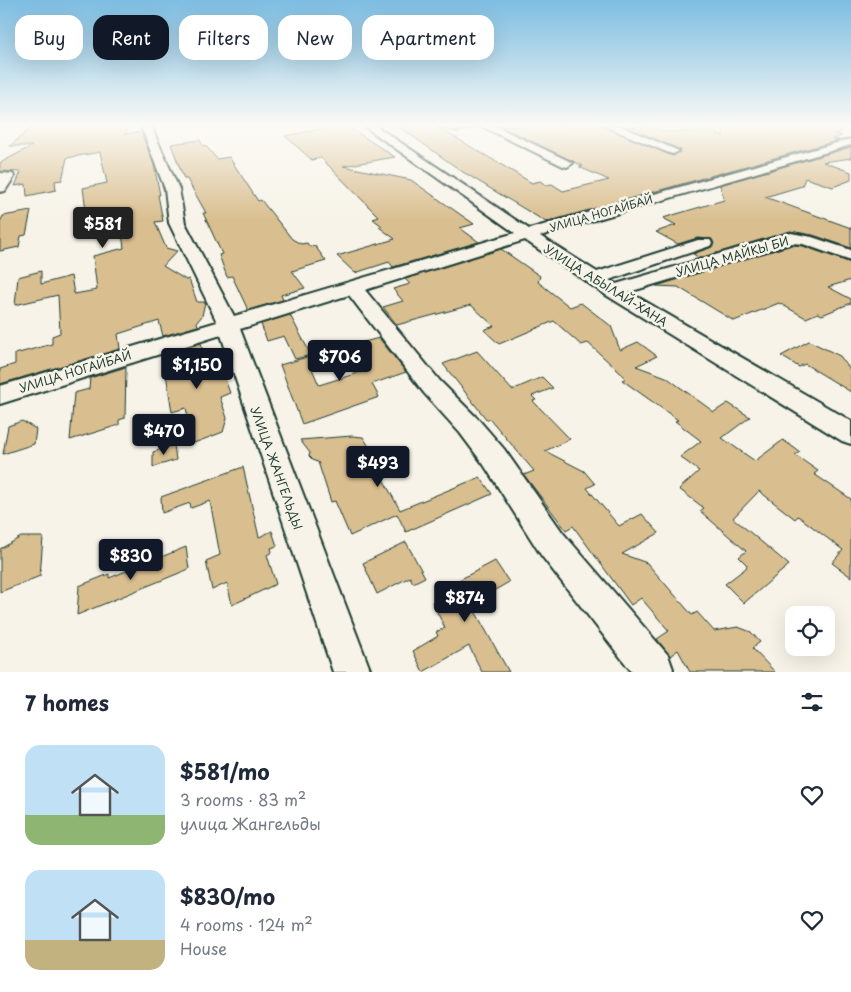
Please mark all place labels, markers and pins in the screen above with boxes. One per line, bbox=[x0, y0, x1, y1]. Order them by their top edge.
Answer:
pin: $581 bbox=[73, 206, 133, 249]
pin: $706 bbox=[310, 340, 370, 382]
pin: $1,150 bbox=[156, 348, 238, 390]
pin: $470 bbox=[134, 414, 194, 456]
pin: $493 bbox=[348, 446, 408, 488]
pin: $830 bbox=[101, 538, 161, 581]
pin: $874 bbox=[435, 580, 495, 623]

